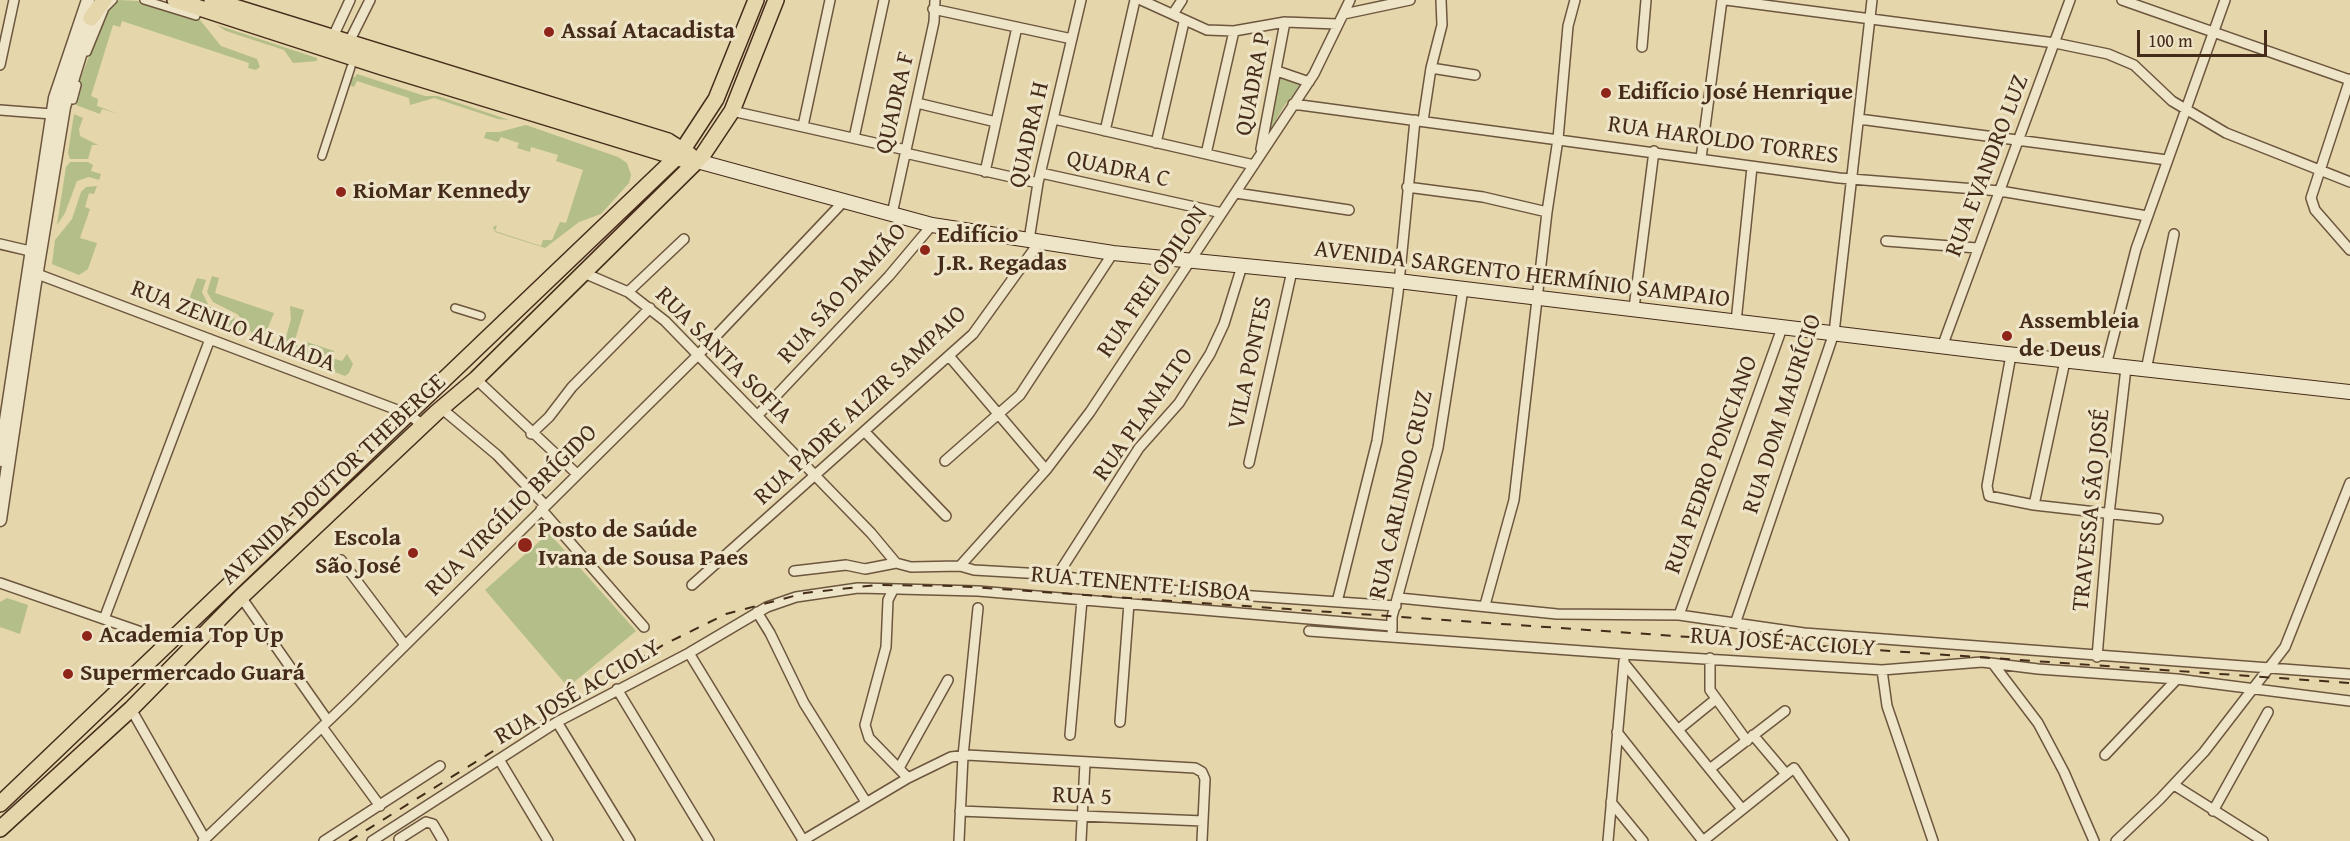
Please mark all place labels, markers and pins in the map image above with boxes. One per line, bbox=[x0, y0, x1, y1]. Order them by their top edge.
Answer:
place label: Assaí Atacadista bbox=[561, 18, 735, 46]
marker: Assaí Atacadista bbox=[542, 25, 556, 39]
place label: Edifício José Henrique bbox=[1618, 79, 1853, 107]
marker: Edifício José Henrique bbox=[1599, 86, 1613, 100]
place label: RioMar Kennedy bbox=[353, 178, 531, 206]
marker: RioMar Kennedy bbox=[334, 185, 348, 199]
place label: Edifício J.R. Regadas bbox=[937, 222, 1067, 278]
marker: Edifício J.R. Regadas bbox=[918, 243, 932, 257]
place label: Assembleia de Deus bbox=[2019, 308, 2139, 364]
marker: Assembleia de Deus bbox=[2000, 329, 2014, 343]
place label: Posto de Saúde Ivana de Sousa Paes bbox=[538, 517, 748, 573]
place label: Escola São José bbox=[315, 525, 401, 581]
marker: Posto de Saúde Ivana de Sousa Paes bbox=[516, 536, 534, 554]
marker: Escola São José bbox=[406, 546, 420, 560]
place label: Academia Top Up bbox=[99, 622, 284, 650]
marker: Academia Top Up bbox=[80, 629, 94, 643]
place label: Supermercado Guará bbox=[80, 660, 305, 688]
marker: Supermercado Guará bbox=[61, 667, 75, 681]

